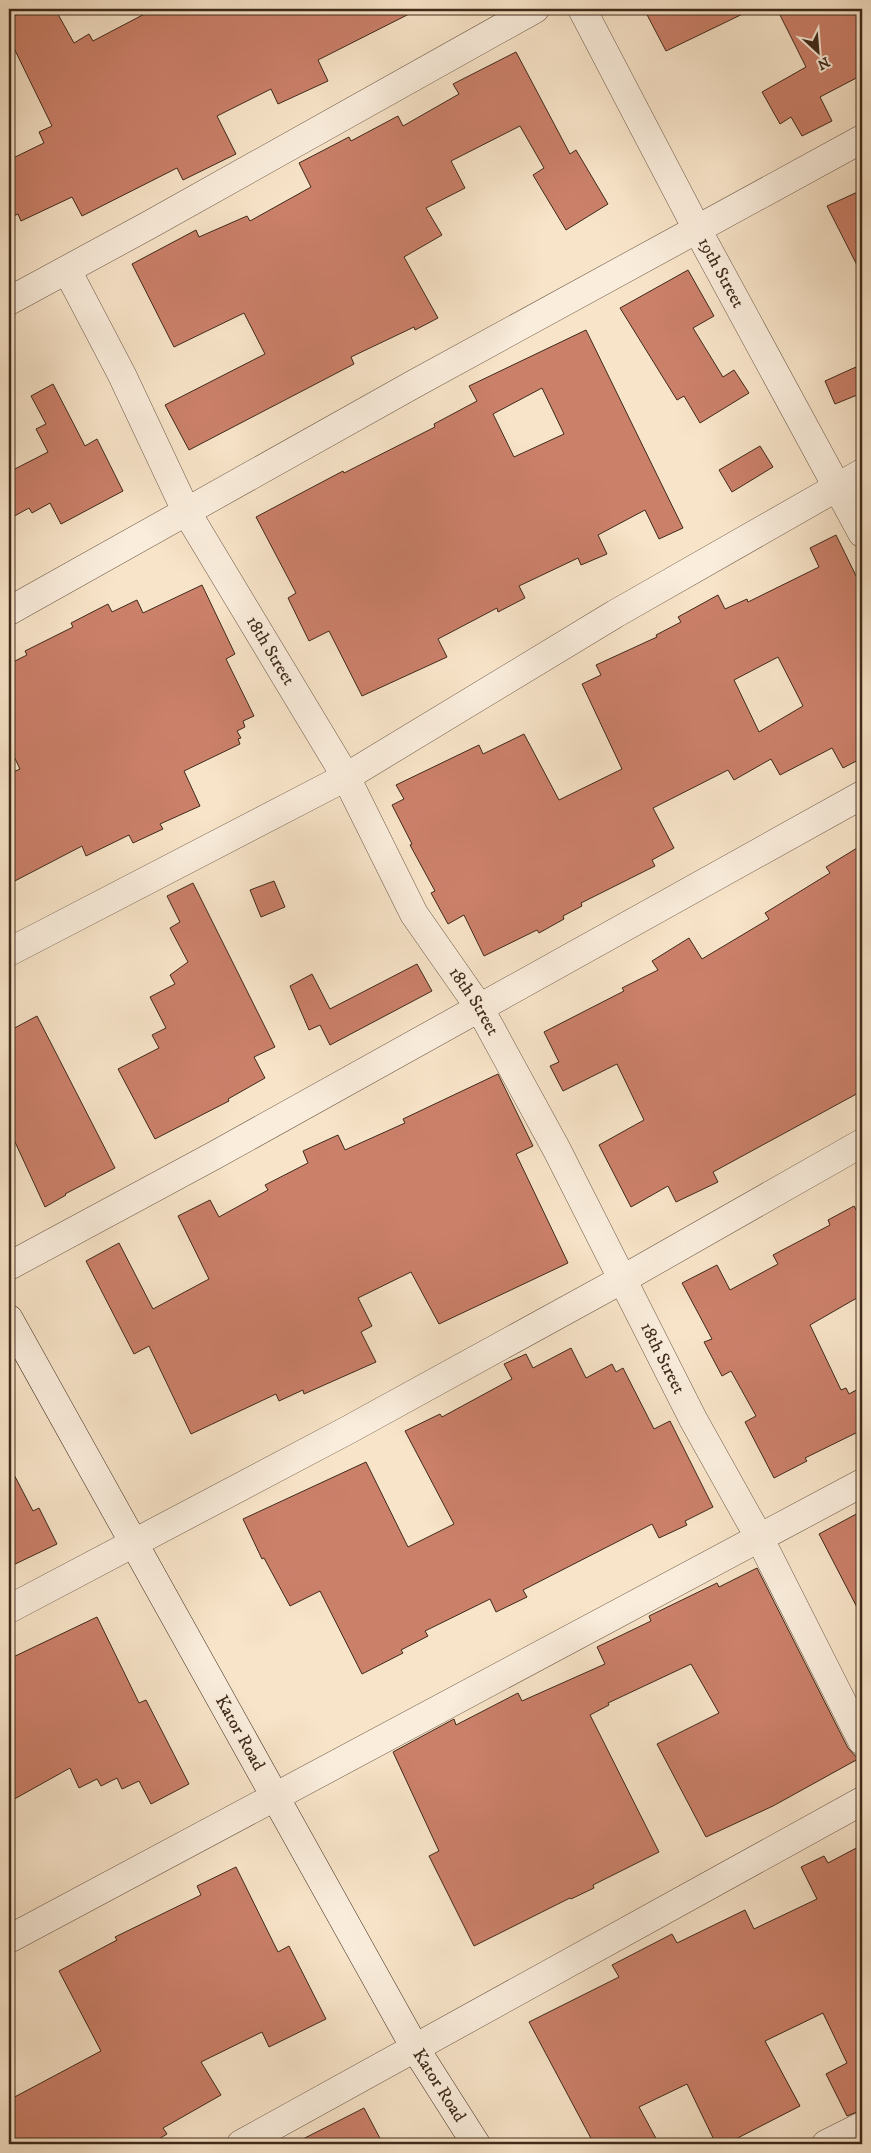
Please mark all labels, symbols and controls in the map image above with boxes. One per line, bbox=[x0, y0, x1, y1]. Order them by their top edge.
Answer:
north arrow bbox=[794, 28, 844, 78]
text: N bbox=[814, 52, 832, 74]
street label: 19th Street bbox=[693, 234, 749, 312]
street label: 18th Street bbox=[241, 612, 300, 690]
street label: 18th Street bbox=[443, 963, 504, 1040]
street label: 18th Street bbox=[635, 1319, 690, 1398]
street label: Kator Road bbox=[210, 1692, 269, 1775]
street label: Kator Road bbox=[407, 2045, 470, 2126]

